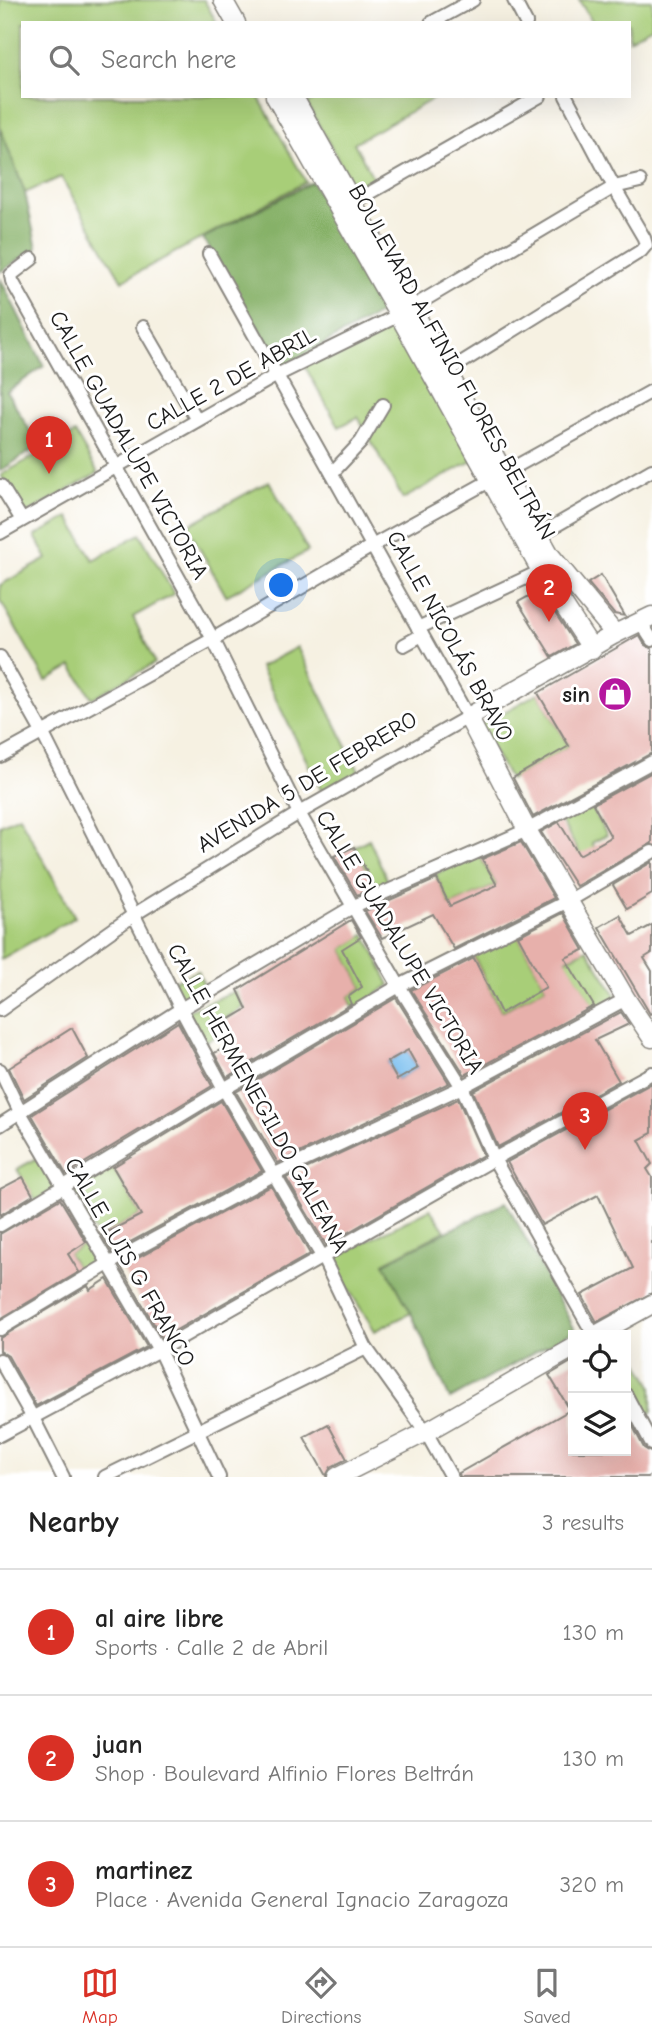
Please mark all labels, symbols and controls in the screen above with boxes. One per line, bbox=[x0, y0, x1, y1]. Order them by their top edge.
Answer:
search box bbox=[21, 21, 631, 98]
icon: search bbox=[45, 41, 83, 79]
text: Search here bbox=[101, 45, 236, 75]
street label: BOULEVARD ALFINIO FLORES BELTRÁN bbox=[343, 180, 561, 544]
street label: CALLE GUADALUPE VICTORIA bbox=[44, 306, 214, 584]
street label: CALLE 2 DE ABRIL bbox=[142, 321, 321, 437]
pin: 1 bbox=[26, 416, 72, 474]
street label: CALLE NICOLÁS BRAVO bbox=[381, 526, 519, 746]
pin: 2 bbox=[526, 564, 572, 622]
your location bbox=[264, 568, 298, 602]
shop icon: sin bbox=[596, 675, 634, 713]
place label: sin bbox=[562, 681, 590, 708]
street label: AVENIDA 5 DE FEBRERO bbox=[192, 706, 422, 858]
street label: CALLE GUADALUPE VICTORIA bbox=[310, 805, 490, 1079]
street label: CALLE HERMENEGILDO GALEANA bbox=[162, 939, 354, 1257]
pin: 3 bbox=[562, 1092, 608, 1150]
street label: CALLE LUIS G FRANCO bbox=[59, 1153, 201, 1371]
map controls bbox=[568, 1330, 631, 1456]
button: locate bbox=[568, 1330, 631, 1393]
button: layers bbox=[568, 1393, 631, 1456]
text: Nearby bbox=[28, 1505, 119, 1540]
text: 3 results bbox=[542, 1509, 624, 1536]
text: al aire libre bbox=[95, 1604, 223, 1634]
text: 1 bbox=[46, 1619, 56, 1646]
text: 130 m bbox=[563, 1619, 624, 1646]
text: Sports · Calle 2 de Abril bbox=[95, 1634, 328, 1661]
text: juan bbox=[95, 1730, 143, 1760]
text: 2 bbox=[45, 1745, 57, 1772]
text: 130 m bbox=[563, 1745, 624, 1772]
text: Shop · Boulevard Alfinio Flores Beltrán bbox=[95, 1760, 474, 1787]
text: martinez bbox=[95, 1856, 192, 1886]
text: 3 bbox=[45, 1871, 57, 1898]
text: 320 m bbox=[560, 1871, 624, 1898]
text: Place · Avenida General Ignacio Zaragoza bbox=[95, 1886, 509, 1913]
tab: Map bbox=[81, 1964, 119, 2028]
tab: Directions bbox=[281, 1964, 361, 2028]
tab: Saved bbox=[524, 1964, 571, 2028]

